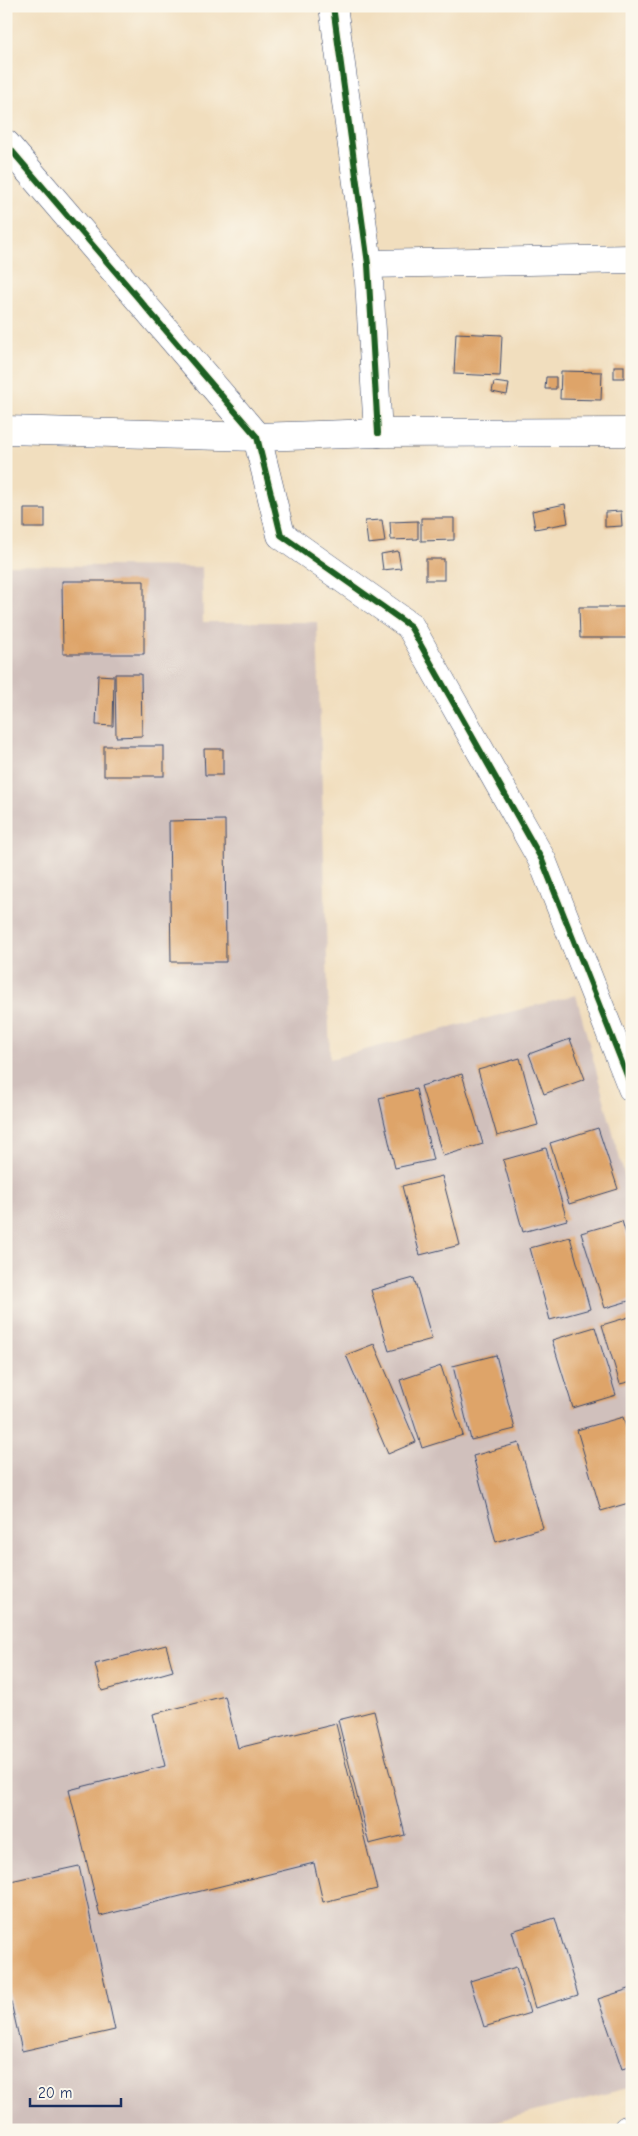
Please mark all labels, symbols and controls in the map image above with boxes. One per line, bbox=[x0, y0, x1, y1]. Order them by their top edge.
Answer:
scale bar bbox=[30, 2076, 121, 2108]
text: 20 m bbox=[38, 2084, 72, 2102]

